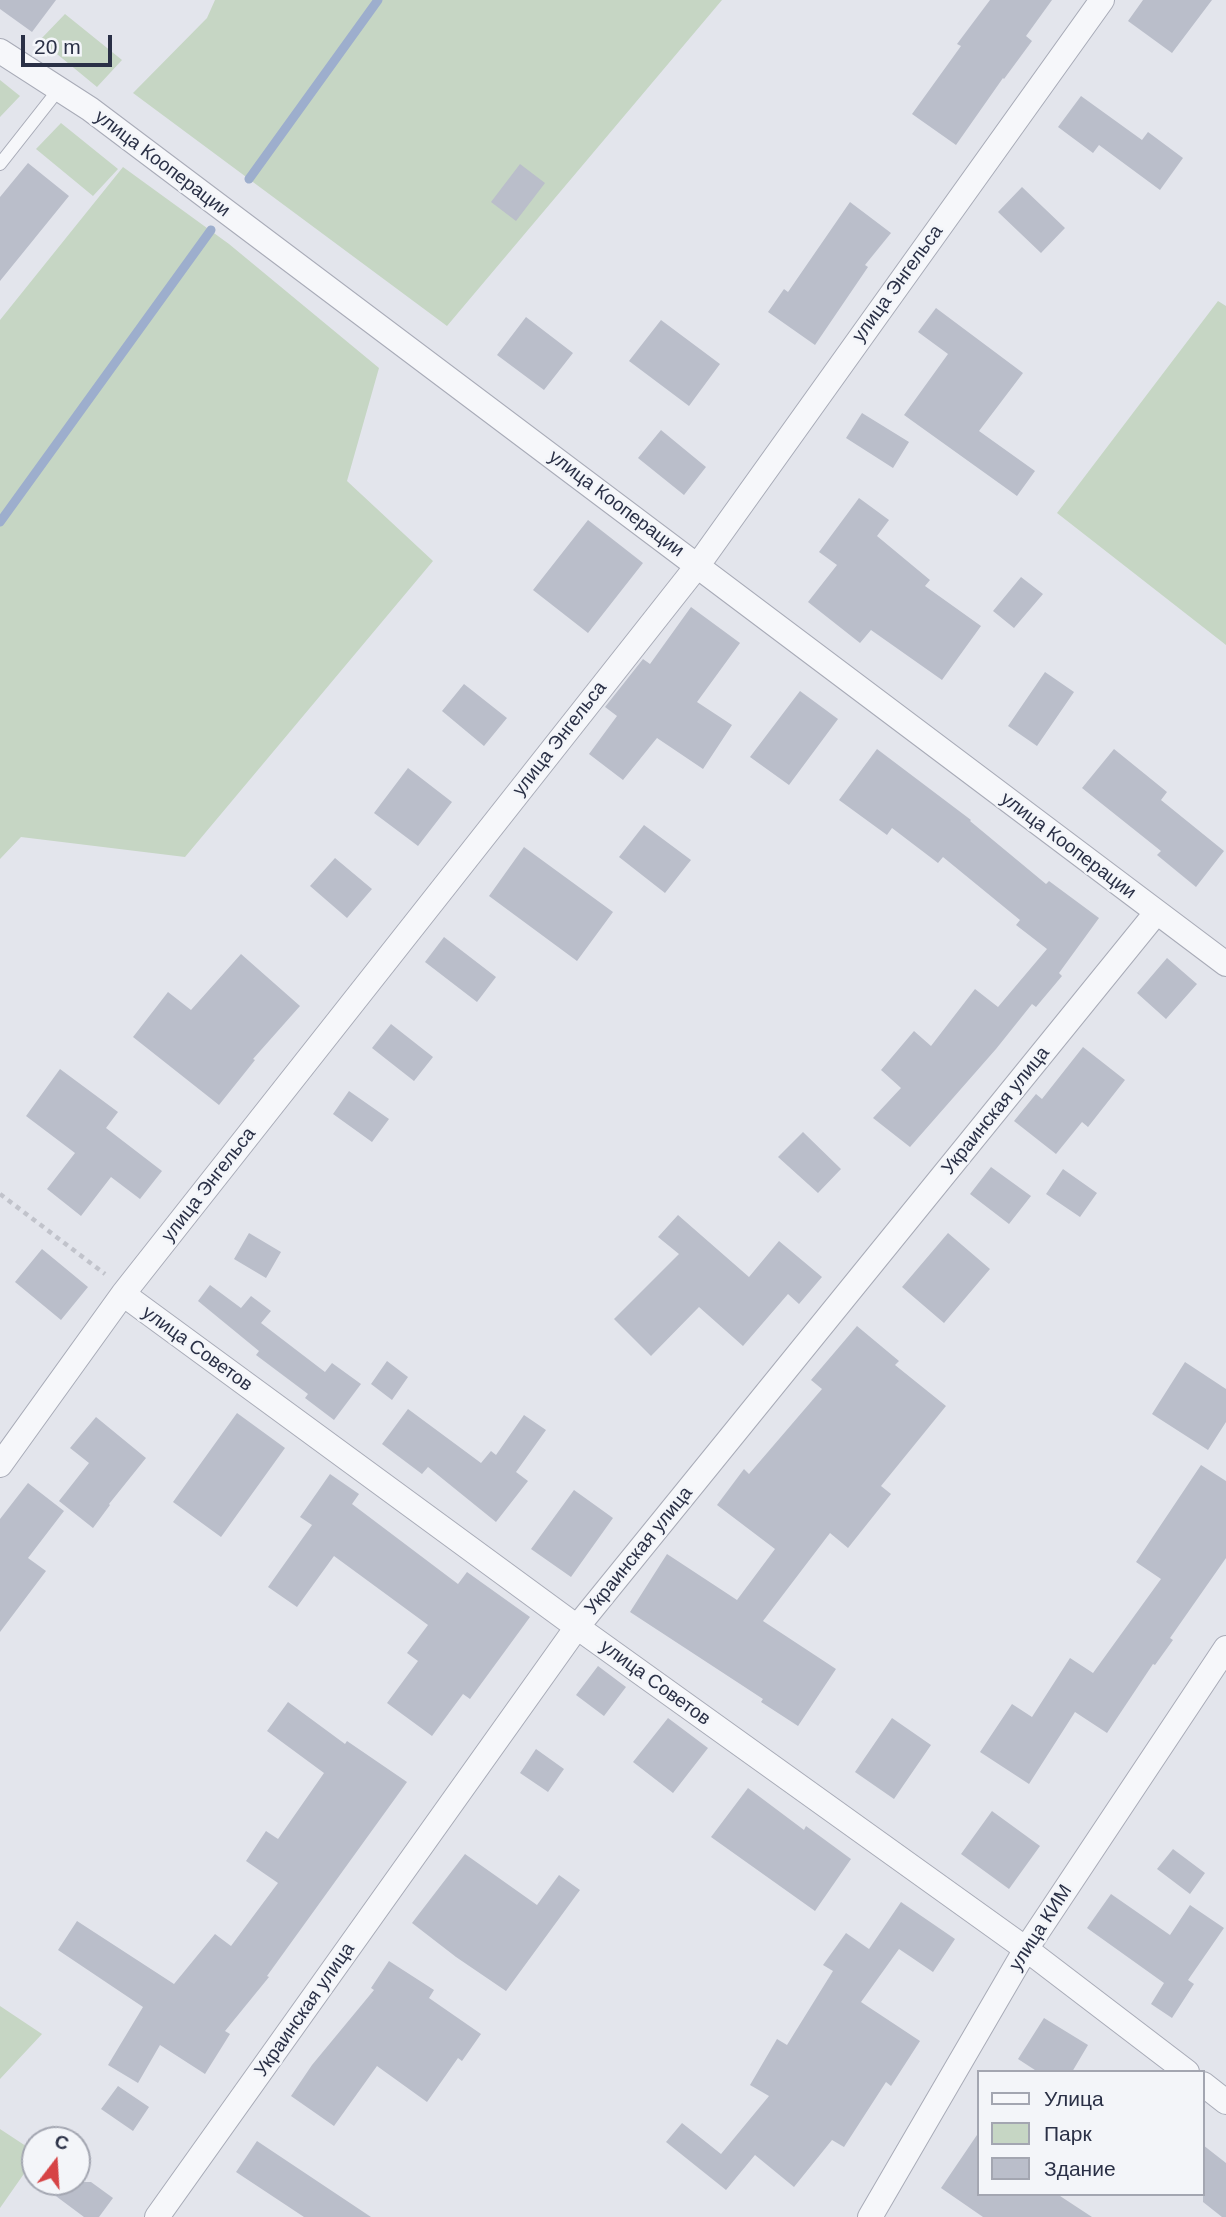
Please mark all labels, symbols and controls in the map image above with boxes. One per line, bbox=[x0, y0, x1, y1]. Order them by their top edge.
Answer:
scale bar bbox=[24, 21, 116, 65]
text: 20 m bbox=[34, 35, 81, 58]
street label: улица Кооперации bbox=[90, 106, 234, 222]
street label: улица Энгельса bbox=[848, 221, 948, 347]
street label: улица Кооперации bbox=[544, 446, 688, 562]
street label: улица Энгельса bbox=[508, 677, 612, 801]
street label: улица Кооперации bbox=[996, 788, 1140, 904]
street label: Украинская улица bbox=[937, 1042, 1055, 1180]
street label: улица Энгельса bbox=[157, 1123, 261, 1247]
street label: улица Советов bbox=[137, 1301, 257, 1397]
street label: Украинская улица bbox=[580, 1482, 698, 1620]
street label: улица Советов bbox=[595, 1635, 715, 1731]
street label: улица КИМ bbox=[1005, 1881, 1077, 1975]
street label: Украинская улица bbox=[250, 1939, 360, 2081]
legend bbox=[978, 2070, 1205, 2196]
text: Улица bbox=[1044, 2087, 1104, 2110]
text: Парк bbox=[1044, 2122, 1092, 2145]
north arrow bbox=[21, 2126, 91, 2196]
text: С bbox=[52, 2130, 71, 2154]
text: Здание bbox=[1044, 2157, 1116, 2180]

